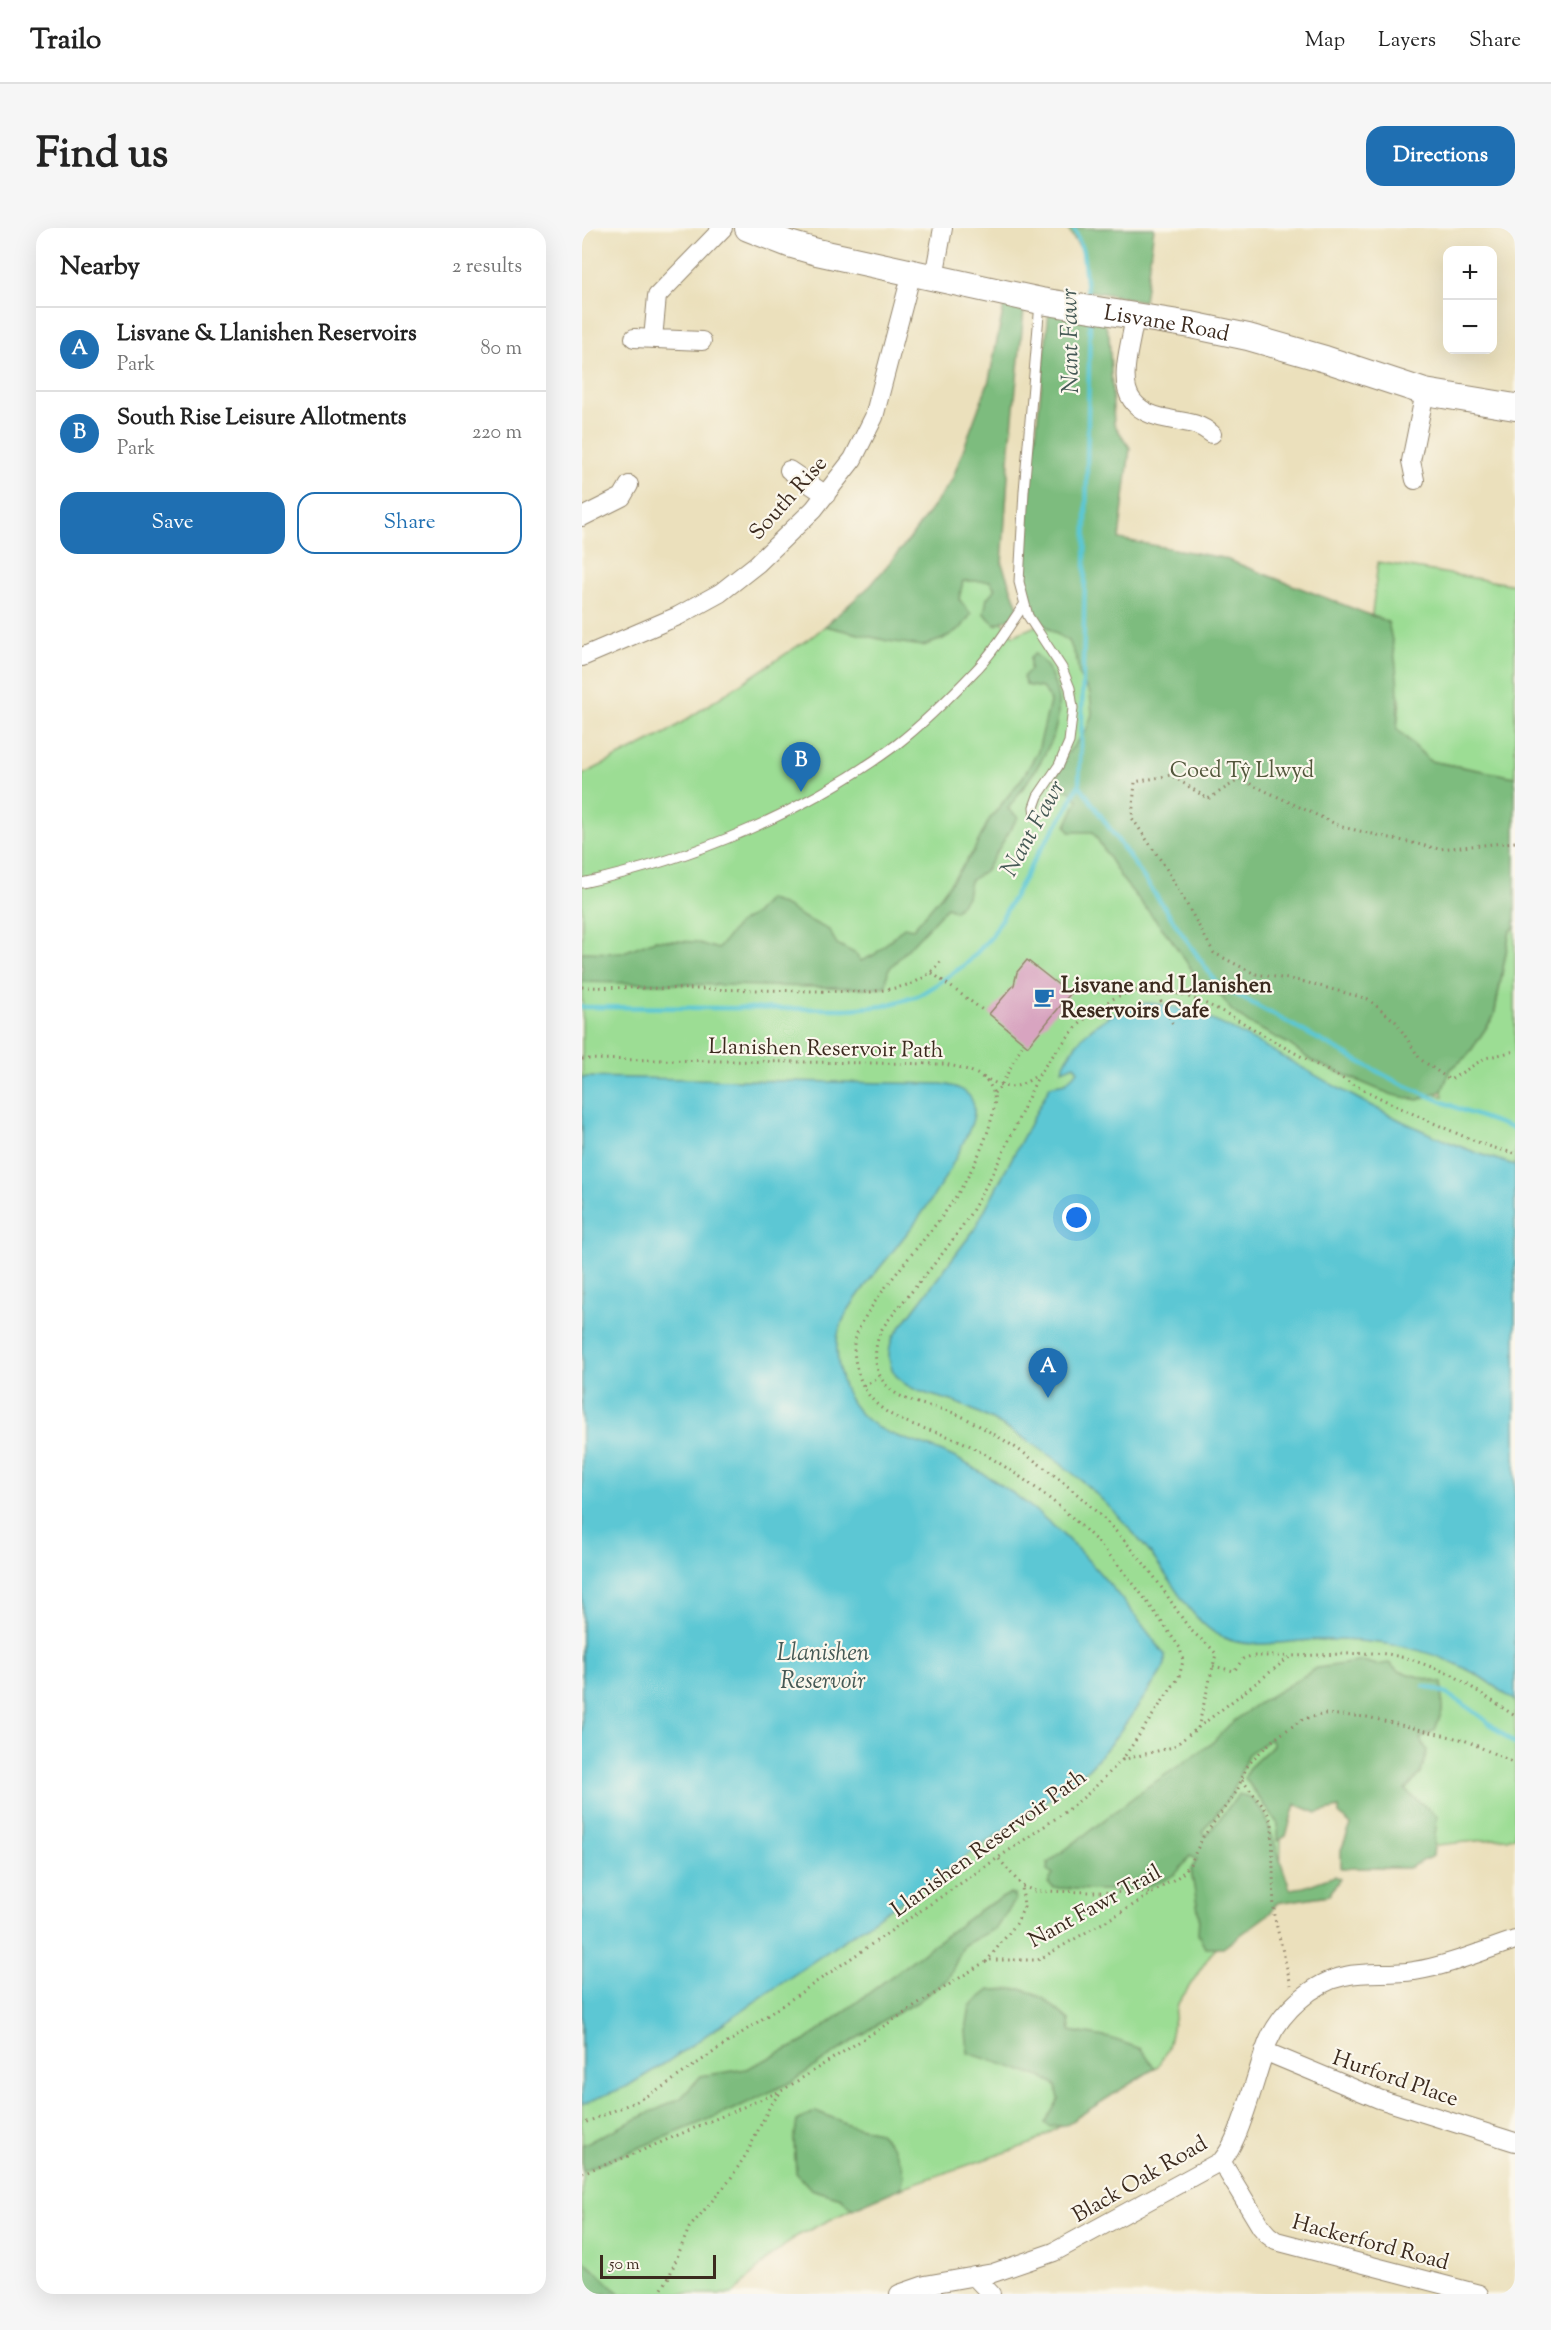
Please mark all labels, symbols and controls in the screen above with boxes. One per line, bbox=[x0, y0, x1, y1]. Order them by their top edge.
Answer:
text: Trailo bbox=[30, 21, 101, 61]
text: Map bbox=[1305, 26, 1345, 56]
text: Layers bbox=[1378, 26, 1436, 56]
text: Share bbox=[1469, 26, 1521, 56]
text: Find us bbox=[36, 126, 168, 186]
button: Directions bbox=[1366, 126, 1515, 186]
map controls bbox=[1443, 246, 1497, 354]
button: + bbox=[1443, 246, 1497, 300]
text: Nearby bbox=[60, 249, 140, 286]
text: 2 results bbox=[452, 253, 522, 282]
water label: Nant Fawr bbox=[1053, 287, 1089, 394]
street label: Lisvane Road bbox=[1101, 298, 1232, 352]
button: − bbox=[1443, 300, 1497, 354]
text: Lisvane & Llanishen Reservoirs bbox=[117, 319, 417, 351]
text: A bbox=[71, 335, 88, 364]
text: 80 m bbox=[481, 335, 522, 364]
text: Park bbox=[117, 351, 155, 380]
text: South Rise Leisure Allotments bbox=[117, 403, 406, 435]
text: B bbox=[73, 419, 86, 448]
text: 220 m bbox=[472, 419, 522, 448]
text: Park bbox=[117, 435, 155, 464]
street label: South Rise bbox=[743, 450, 836, 548]
button: Save bbox=[60, 492, 285, 554]
button: Share bbox=[297, 492, 522, 554]
pin: B bbox=[782, 742, 820, 792]
park label: Coed Tŷ Llwyd bbox=[1170, 756, 1314, 788]
water label: Nant Fawr bbox=[993, 774, 1074, 883]
place label: Lisvane and Llanishen Reservoirs Cafe bbox=[1061, 971, 1272, 1028]
cafe icon: Lisvane and Llanishen Reservoirs Cafe bbox=[1032, 985, 1056, 1009]
street label: Llanishen Reservoir Path bbox=[708, 1032, 944, 1068]
your location bbox=[1062, 1203, 1091, 1232]
pin: A bbox=[1028, 1348, 1068, 1398]
water label: Llanishen Reservoir bbox=[777, 1637, 870, 1699]
street label: Llanishen Reservoir Path bbox=[885, 1762, 1094, 1926]
street label: Nant Fawr Trail bbox=[1023, 1858, 1168, 1957]
street label: Hurford Place bbox=[1328, 2043, 1462, 2116]
street label: Black Oak Road bbox=[1067, 2129, 1214, 2232]
street label: Hackerford Road bbox=[1288, 2208, 1452, 2280]
scale bar bbox=[600, 2252, 716, 2280]
text: 50 m bbox=[609, 2254, 640, 2277]

